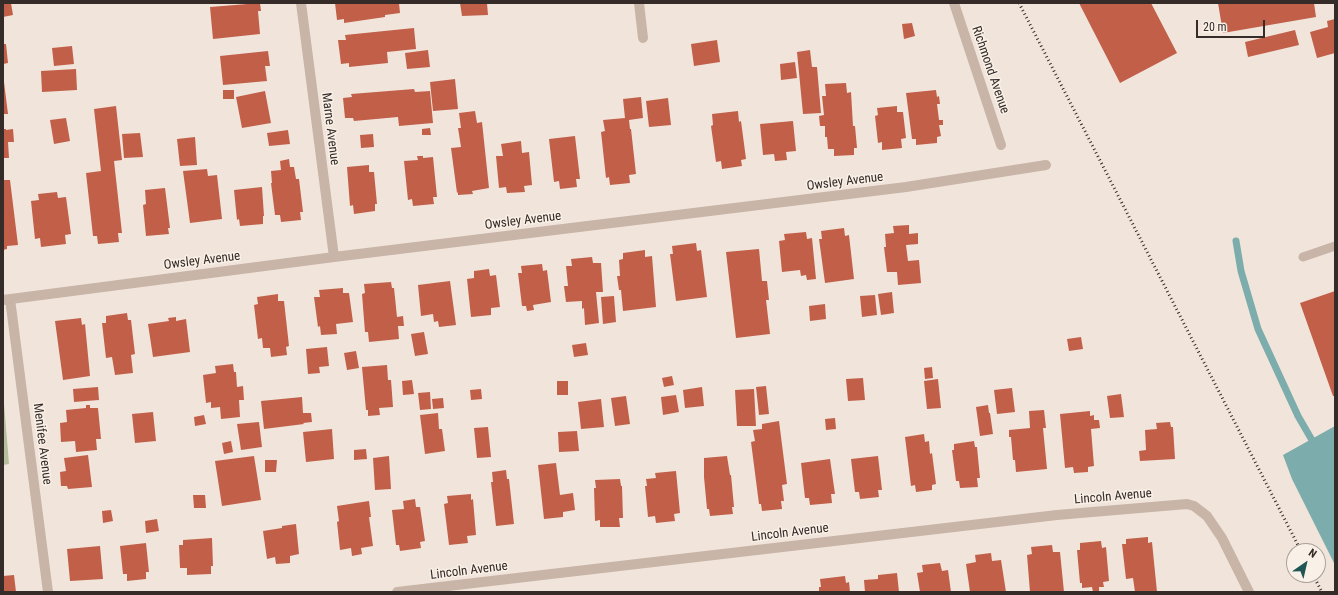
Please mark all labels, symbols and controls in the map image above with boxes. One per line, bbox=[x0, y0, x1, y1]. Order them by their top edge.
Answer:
scale bar bbox=[1198, 12, 1267, 38]
text: 20 m bbox=[1203, 20, 1227, 34]
street label: Richmond Avenue bbox=[968, 24, 1012, 116]
street label: Marne Avenue bbox=[318, 92, 342, 166]
street label: Owsley Avenue bbox=[806, 170, 884, 194]
street label: Owsley Avenue bbox=[484, 209, 562, 233]
street label: Owsley Avenue bbox=[163, 249, 241, 273]
street label: Menifee Avenue bbox=[29, 402, 55, 486]
street label: Lincoln Avenue bbox=[1074, 486, 1152, 508]
street label: Lincoln Avenue bbox=[750, 521, 830, 545]
north arrow bbox=[1286, 543, 1326, 583]
text: N bbox=[1306, 546, 1319, 561]
street label: Lincoln Avenue bbox=[429, 559, 509, 583]

